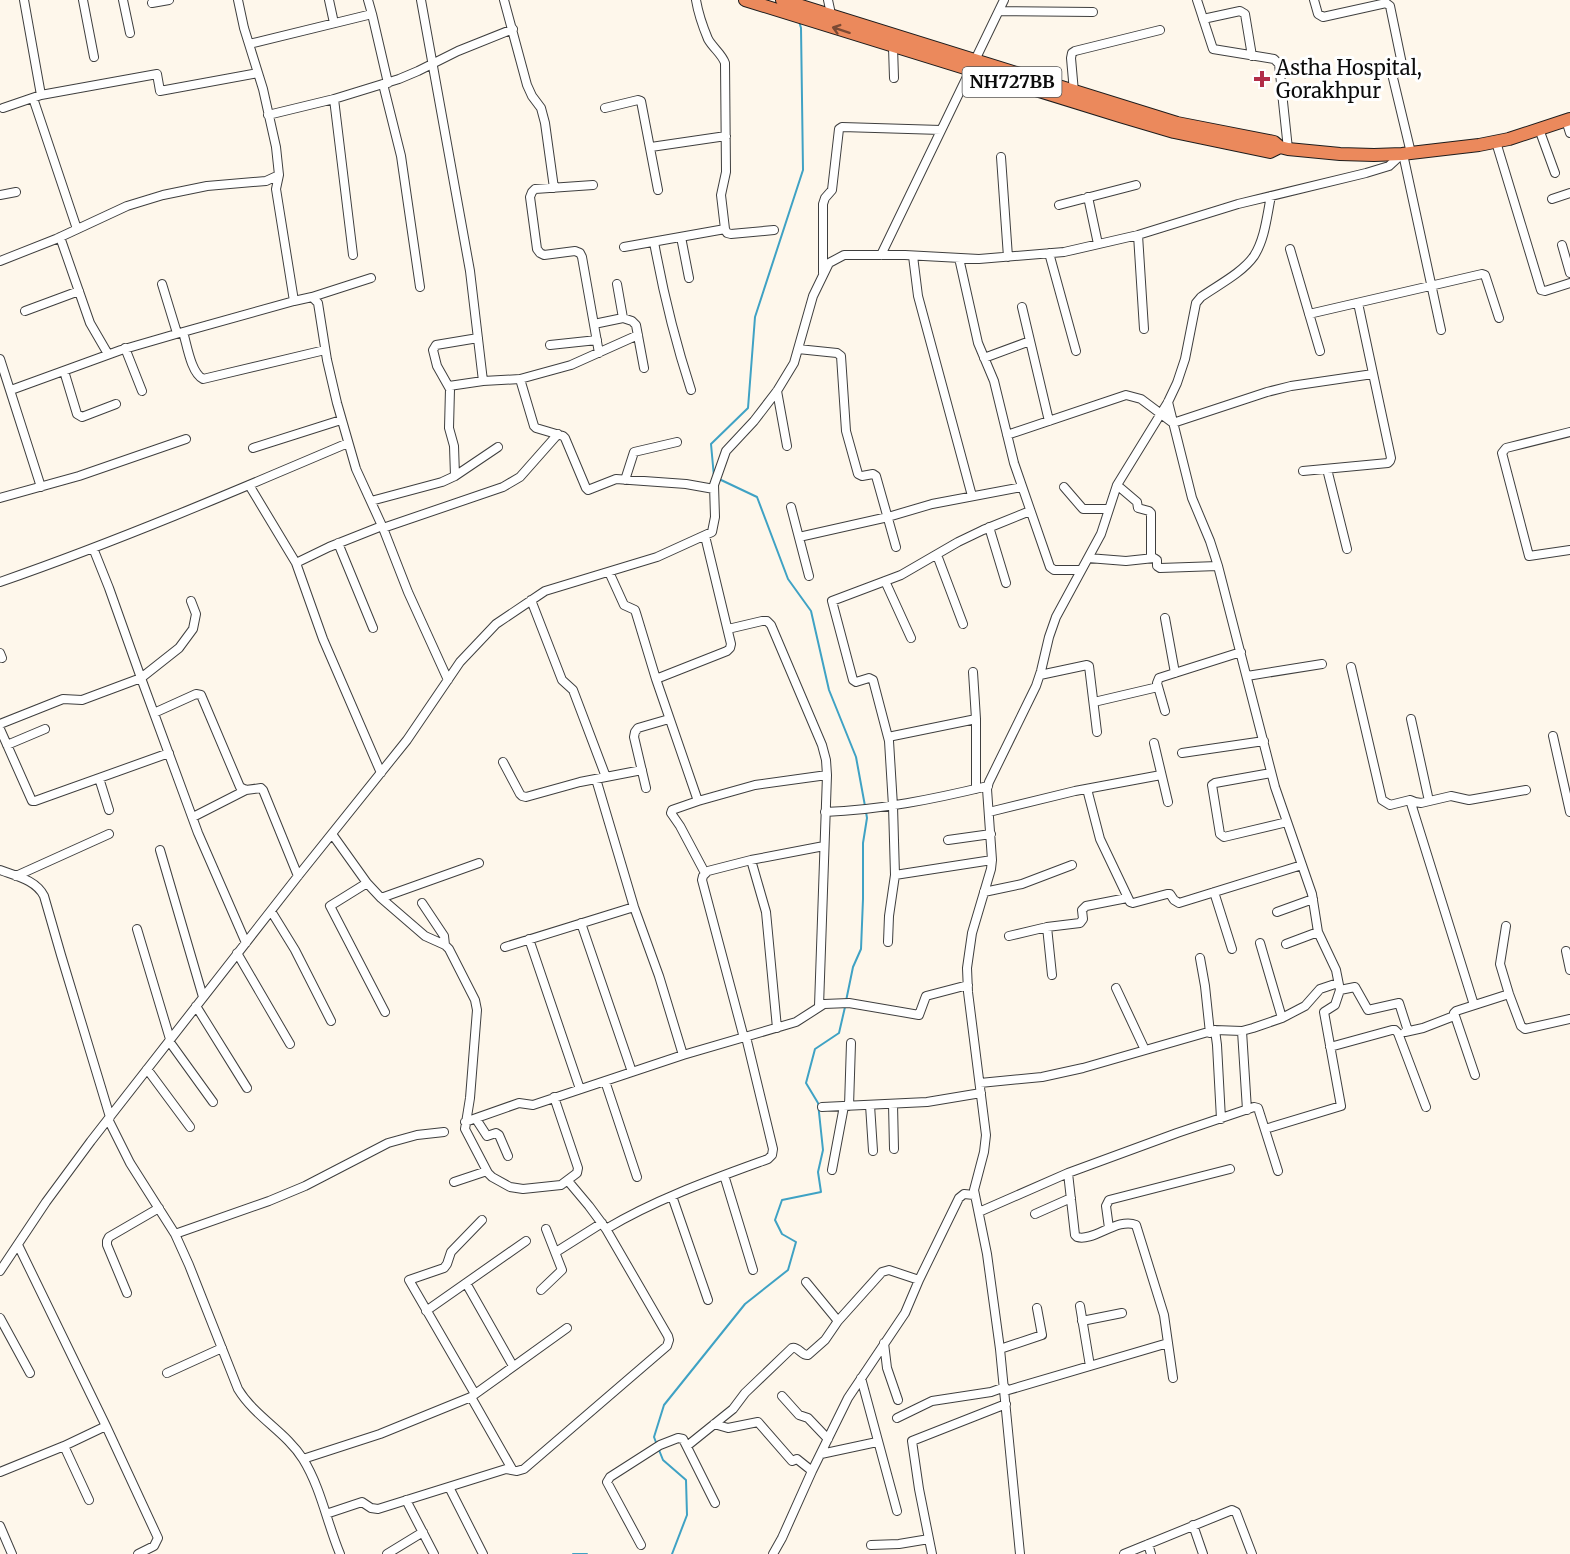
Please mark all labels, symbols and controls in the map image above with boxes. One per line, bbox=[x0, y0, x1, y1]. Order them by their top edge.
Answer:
one-way arrow bbox=[832, 24, 851, 35]
place label: Astha Hospital, Gorakhpur bbox=[1275, 55, 1422, 103]
road number: NH727BB bbox=[962, 67, 1062, 97]
marker: Astha Hospital, Gorakhpur bbox=[1253, 70, 1271, 88]

